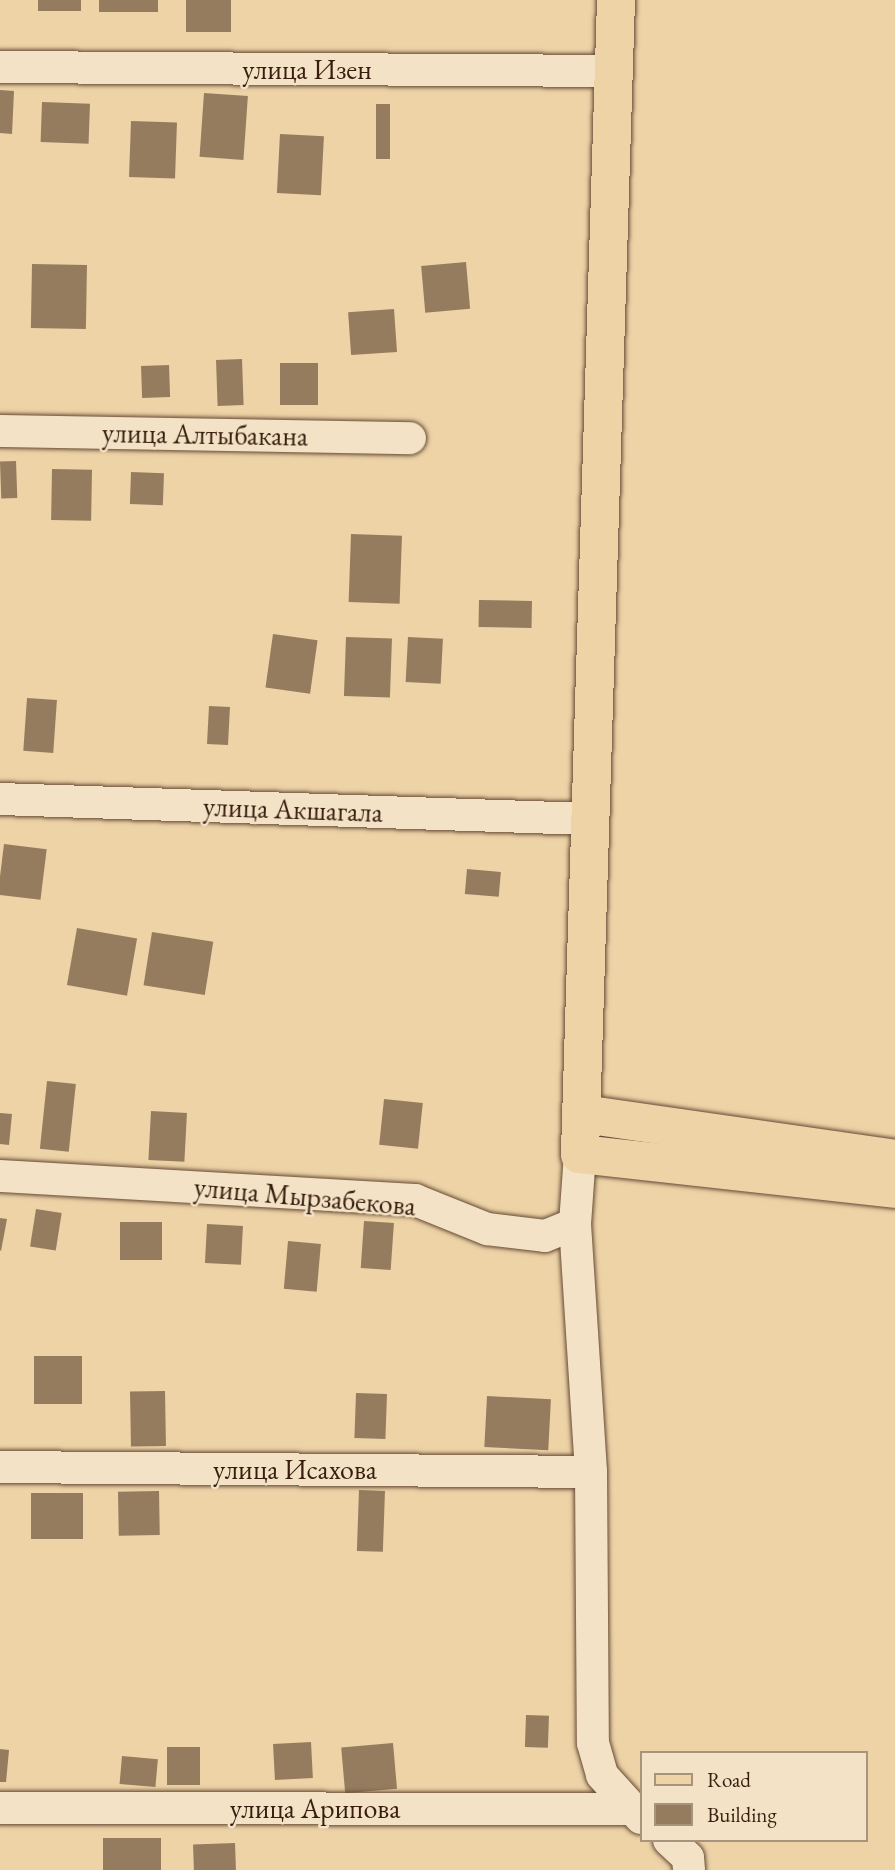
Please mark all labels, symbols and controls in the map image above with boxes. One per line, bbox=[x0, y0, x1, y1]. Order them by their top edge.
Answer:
street label: улица Изен bbox=[242, 52, 372, 86]
street label: улица Алтыбакана bbox=[102, 415, 308, 453]
street label: улица Акшагала bbox=[202, 789, 384, 829]
street label: улица Мырзабекова bbox=[193, 1170, 417, 1222]
street label: улица Исахова bbox=[213, 1452, 377, 1486]
legend bbox=[640, 1751, 867, 1842]
text: Road bbox=[707, 1766, 751, 1793]
street label: улица Арипова bbox=[230, 1791, 400, 1825]
text: Building bbox=[707, 1801, 777, 1828]

